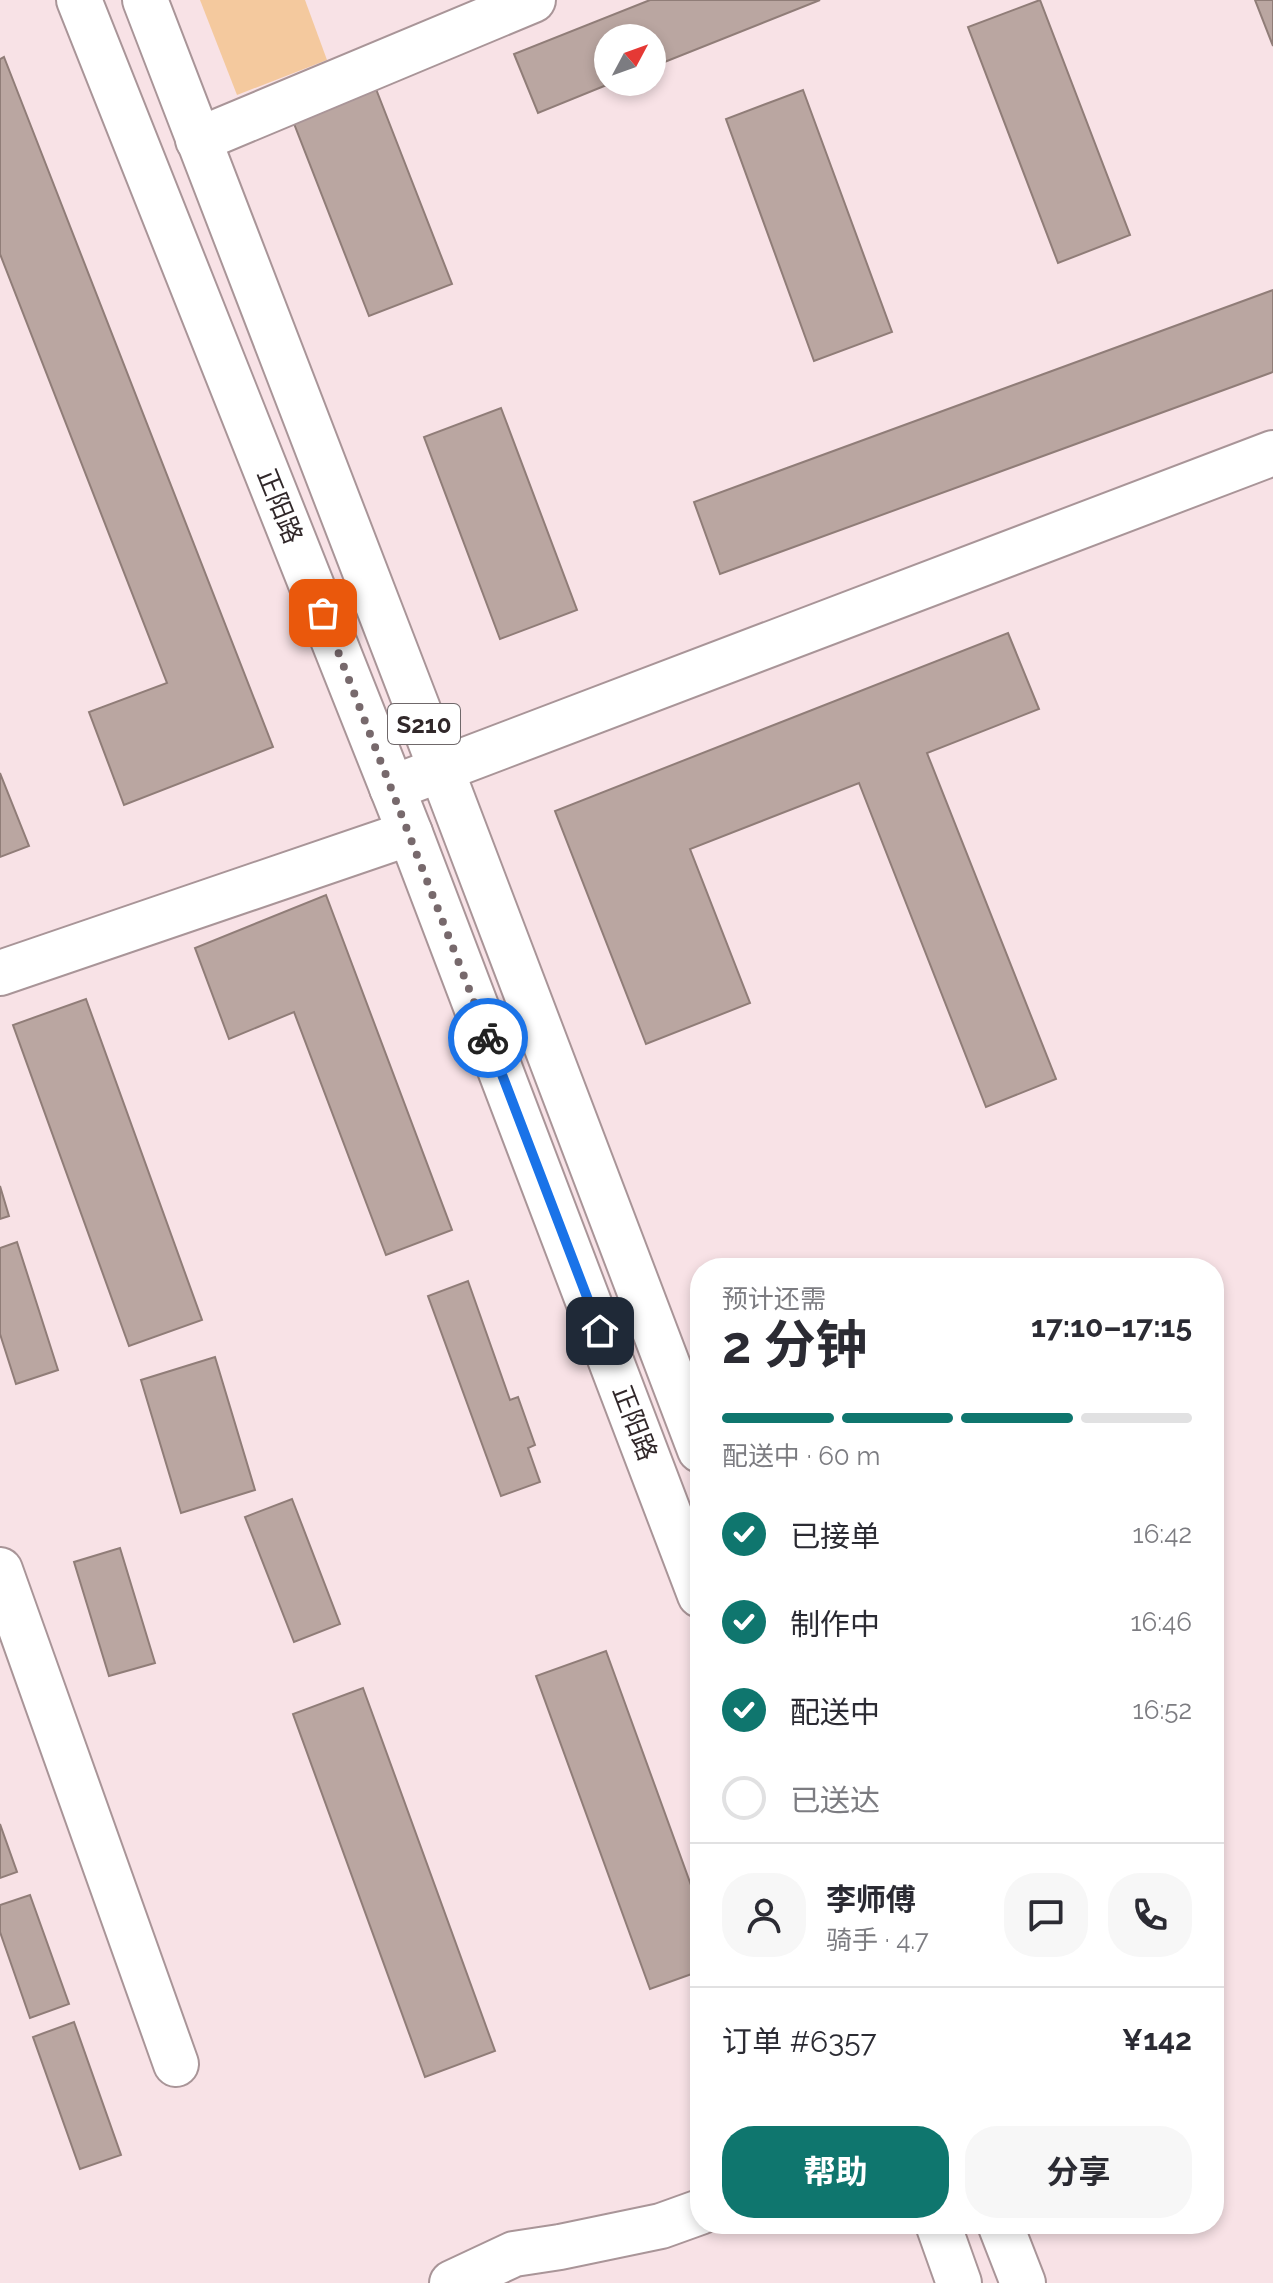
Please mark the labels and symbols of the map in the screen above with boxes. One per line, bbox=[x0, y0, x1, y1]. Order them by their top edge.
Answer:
north arrow bbox=[594, 24, 666, 96]
street label: 正阳路 bbox=[251, 464, 309, 548]
pin bbox=[289, 579, 357, 647]
road number: S210 bbox=[388, 704, 460, 744]
courier bbox=[448, 998, 528, 1078]
pin bbox=[566, 1297, 634, 1365]
street label: 正阳路 bbox=[607, 1381, 663, 1465]

